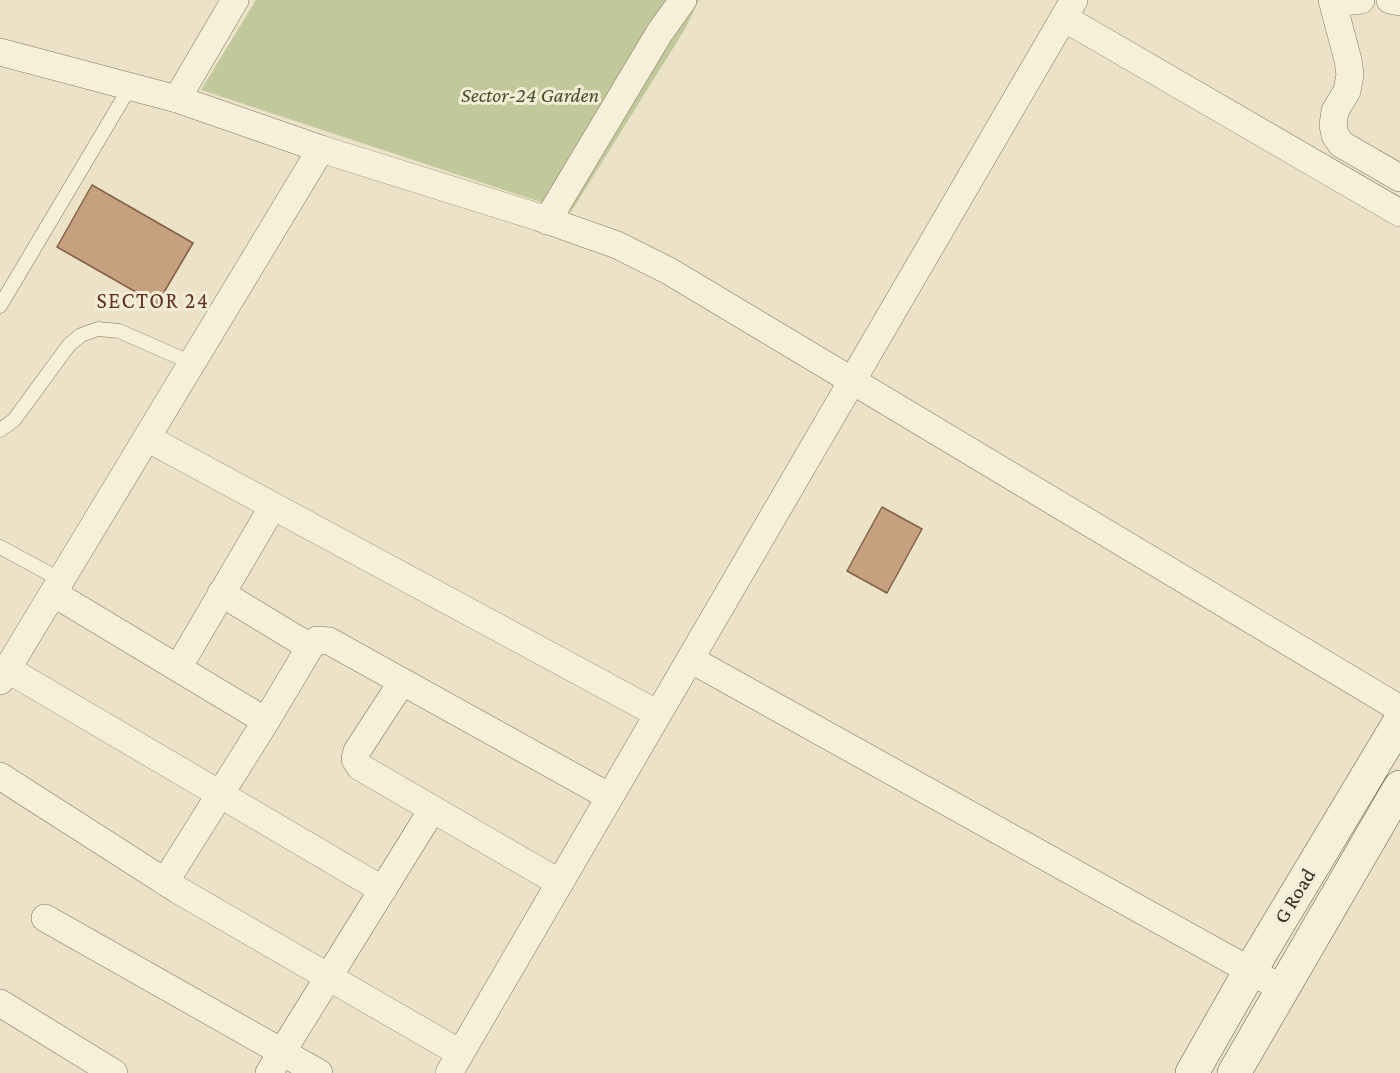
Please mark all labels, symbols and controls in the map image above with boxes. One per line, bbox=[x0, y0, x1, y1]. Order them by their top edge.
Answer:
park label: Sector-24 Garden bbox=[461, 83, 599, 109]
district label: SECTOR 24 bbox=[96, 288, 210, 314]
street label: G Road bbox=[1269, 864, 1321, 928]

